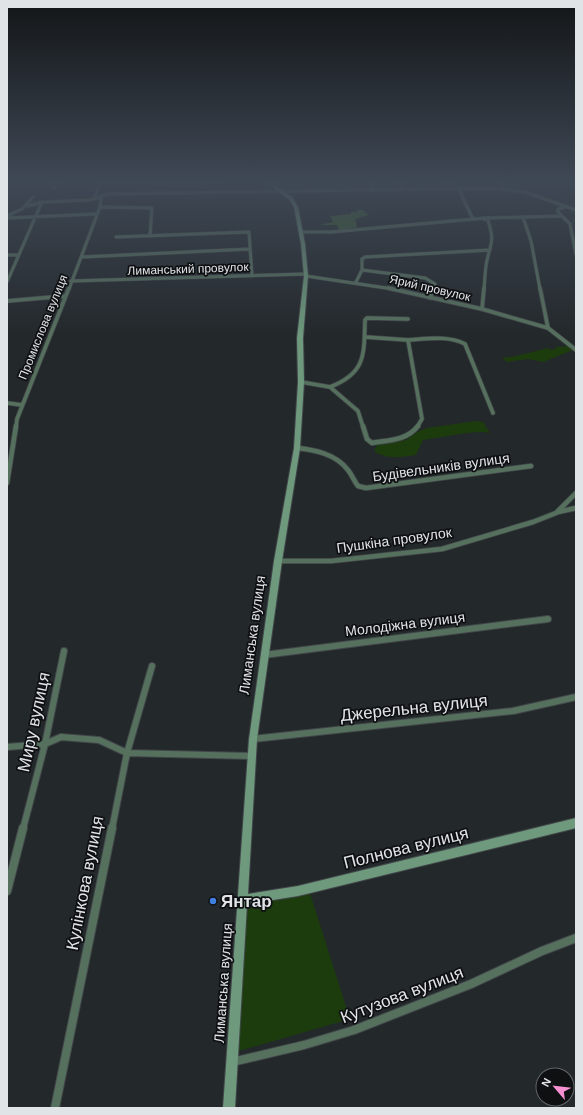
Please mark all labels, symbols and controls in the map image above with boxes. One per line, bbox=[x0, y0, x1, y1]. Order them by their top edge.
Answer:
street label: Лиманський провулок bbox=[127, 260, 250, 278]
street label: Промислова вулиця bbox=[16, 272, 70, 382]
street label: Ярий провулок bbox=[388, 272, 473, 304]
street label: Будівельників вулиця bbox=[371, 449, 511, 485]
street label: Пушкіна провулок bbox=[335, 524, 453, 556]
street label: Лиманська вулиця bbox=[236, 574, 268, 696]
street label: Молодіжна вулиця bbox=[344, 609, 466, 639]
street label: Миру вулиця bbox=[14, 670, 54, 774]
street label: Джерельна вулиця bbox=[339, 691, 489, 725]
street label: Кулінкова вулиця bbox=[63, 814, 107, 952]
street label: Полнова вулиця bbox=[341, 823, 471, 873]
place label: Янтар bbox=[221, 892, 272, 911]
marker: Янтар bbox=[208, 896, 218, 906]
street label: Лиманська вулиця bbox=[211, 923, 235, 1043]
street label: Кутузова вулиця bbox=[338, 963, 466, 1027]
north arrow bbox=[535, 1067, 575, 1107]
text: N bbox=[539, 1076, 553, 1089]

